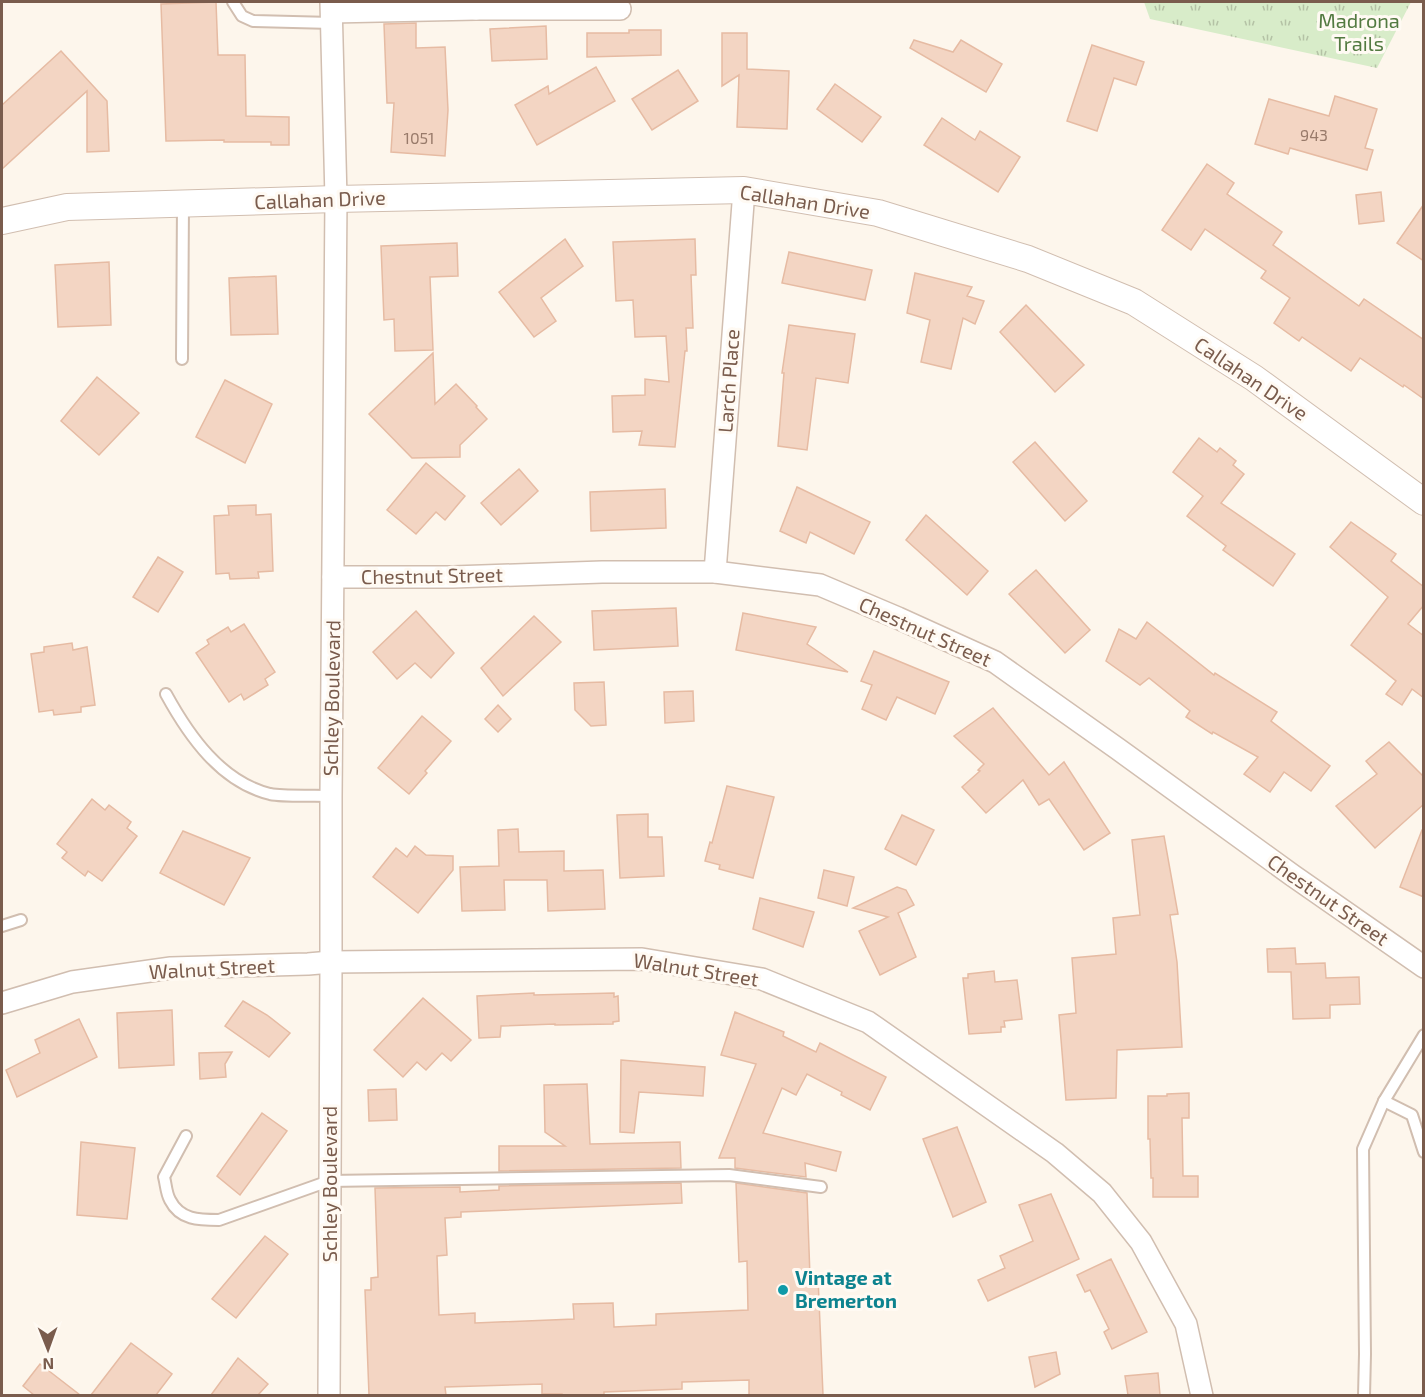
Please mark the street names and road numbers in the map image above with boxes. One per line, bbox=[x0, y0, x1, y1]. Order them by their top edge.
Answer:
street label: Callahan Drive bbox=[738, 179, 872, 223]
street label: Callahan Drive bbox=[254, 185, 386, 213]
street label: Larch Place bbox=[712, 328, 744, 434]
street label: Callahan Drive bbox=[1190, 331, 1313, 425]
street label: Chestnut Street bbox=[361, 562, 504, 588]
street label: Chestnut Street bbox=[856, 591, 996, 671]
street label: Schley Boulevard bbox=[318, 620, 344, 776]
street label: Chestnut Street bbox=[1263, 849, 1394, 950]
street label: Walnut Street bbox=[632, 947, 761, 991]
street label: Walnut Street bbox=[148, 953, 276, 983]
street label: Schley Boulevard bbox=[317, 1106, 341, 1262]

